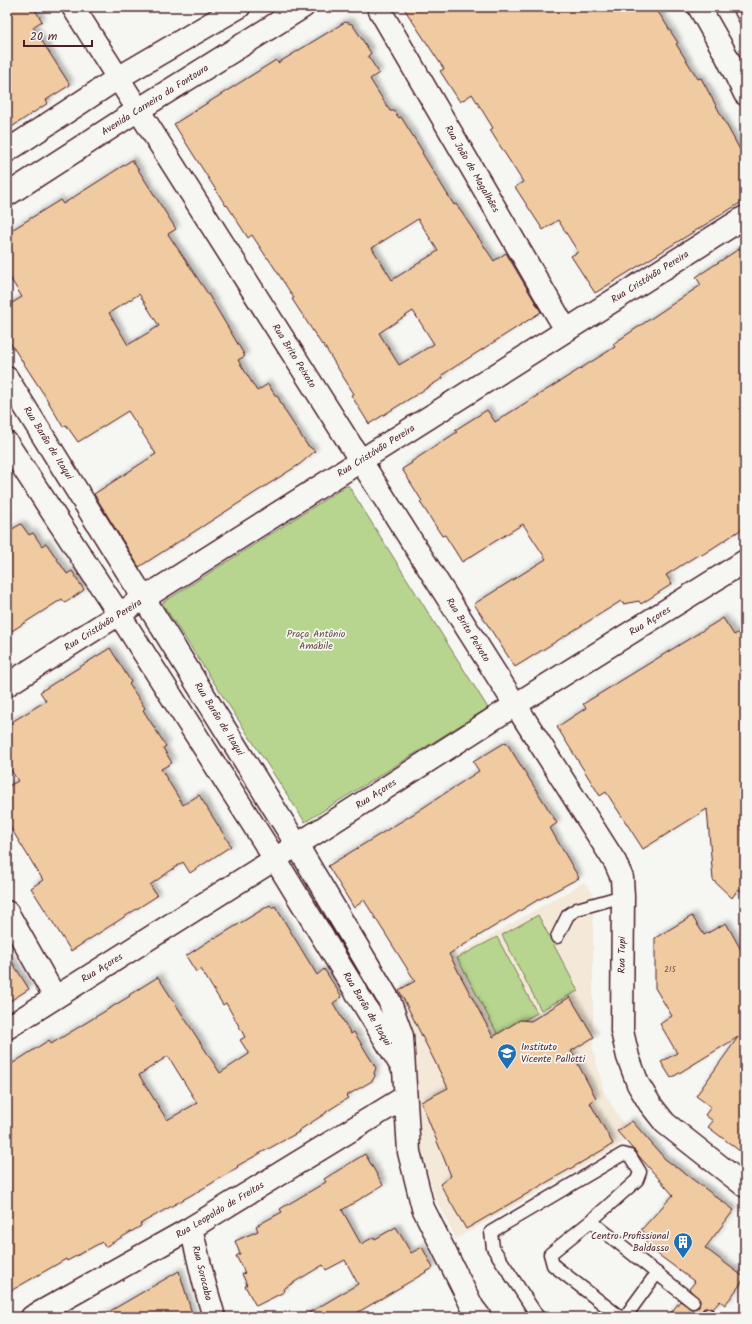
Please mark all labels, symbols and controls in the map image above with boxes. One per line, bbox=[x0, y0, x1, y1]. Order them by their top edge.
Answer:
scale bar bbox=[24, 22, 92, 48]
text: 20 m bbox=[30, 27, 58, 46]
street label: Avenida Carneiro da Fontoura bbox=[98, 60, 212, 140]
street label: Rua João de Magalhães bbox=[440, 122, 504, 216]
street label: Rua Cristóvão Pereira bbox=[608, 246, 692, 307]
street label: Rua Brito Peixoto bbox=[268, 321, 320, 392]
street label: Rua Barão de Itaqui bbox=[19, 403, 77, 483]
street label: Rua Cristóvão Pereira bbox=[334, 420, 418, 481]
street label: Rua Cristóvão Pereira bbox=[61, 594, 145, 655]
street label: Rua Brito Peixoto bbox=[442, 595, 494, 666]
street label: Rua Açores bbox=[626, 602, 675, 640]
park label: Praça Antônio Amábile bbox=[287, 626, 346, 654]
street label: Rua Barão de Itaqui bbox=[190, 679, 248, 759]
street label: Rua Açores bbox=[352, 774, 400, 813]
street label: Rua Tupi bbox=[614, 936, 630, 973]
street label: Rua Açores bbox=[78, 949, 127, 987]
house number: 215 bbox=[664, 963, 676, 976]
street label: Rua Barão de Itaqui bbox=[338, 969, 396, 1050]
place label: Instituto Vicente Pallotti bbox=[521, 1039, 586, 1067]
school or university icon: Instituto Vicente Pallotti bbox=[496, 1042, 518, 1070]
street label: Rua Leopoldo de Freitas bbox=[173, 1177, 268, 1243]
place label: Centro Profissional Baldasso bbox=[591, 1228, 670, 1256]
building icon: Centro Profissional Baldasso bbox=[672, 1231, 694, 1259]
street label: Rua Sorocaba bbox=[187, 1244, 217, 1302]

